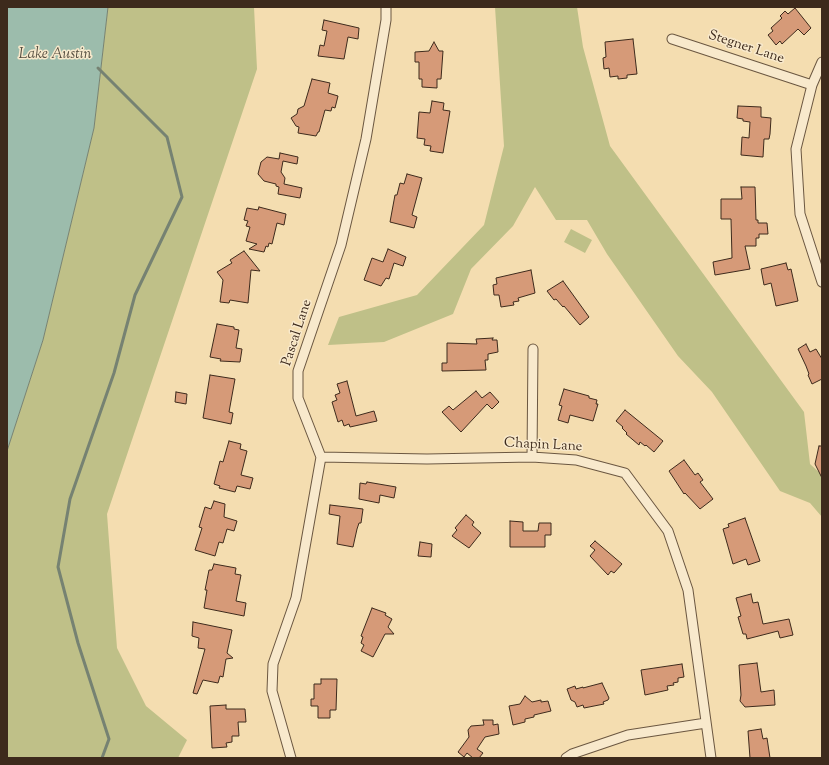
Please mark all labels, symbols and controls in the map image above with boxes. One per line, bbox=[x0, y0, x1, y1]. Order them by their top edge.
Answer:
street label: Stegner Lane bbox=[706, 28, 786, 68]
water label: Lake Austin bbox=[19, 46, 91, 64]
street label: Pascal Lane bbox=[279, 298, 317, 368]
street label: Chapin Lane bbox=[503, 436, 583, 456]

